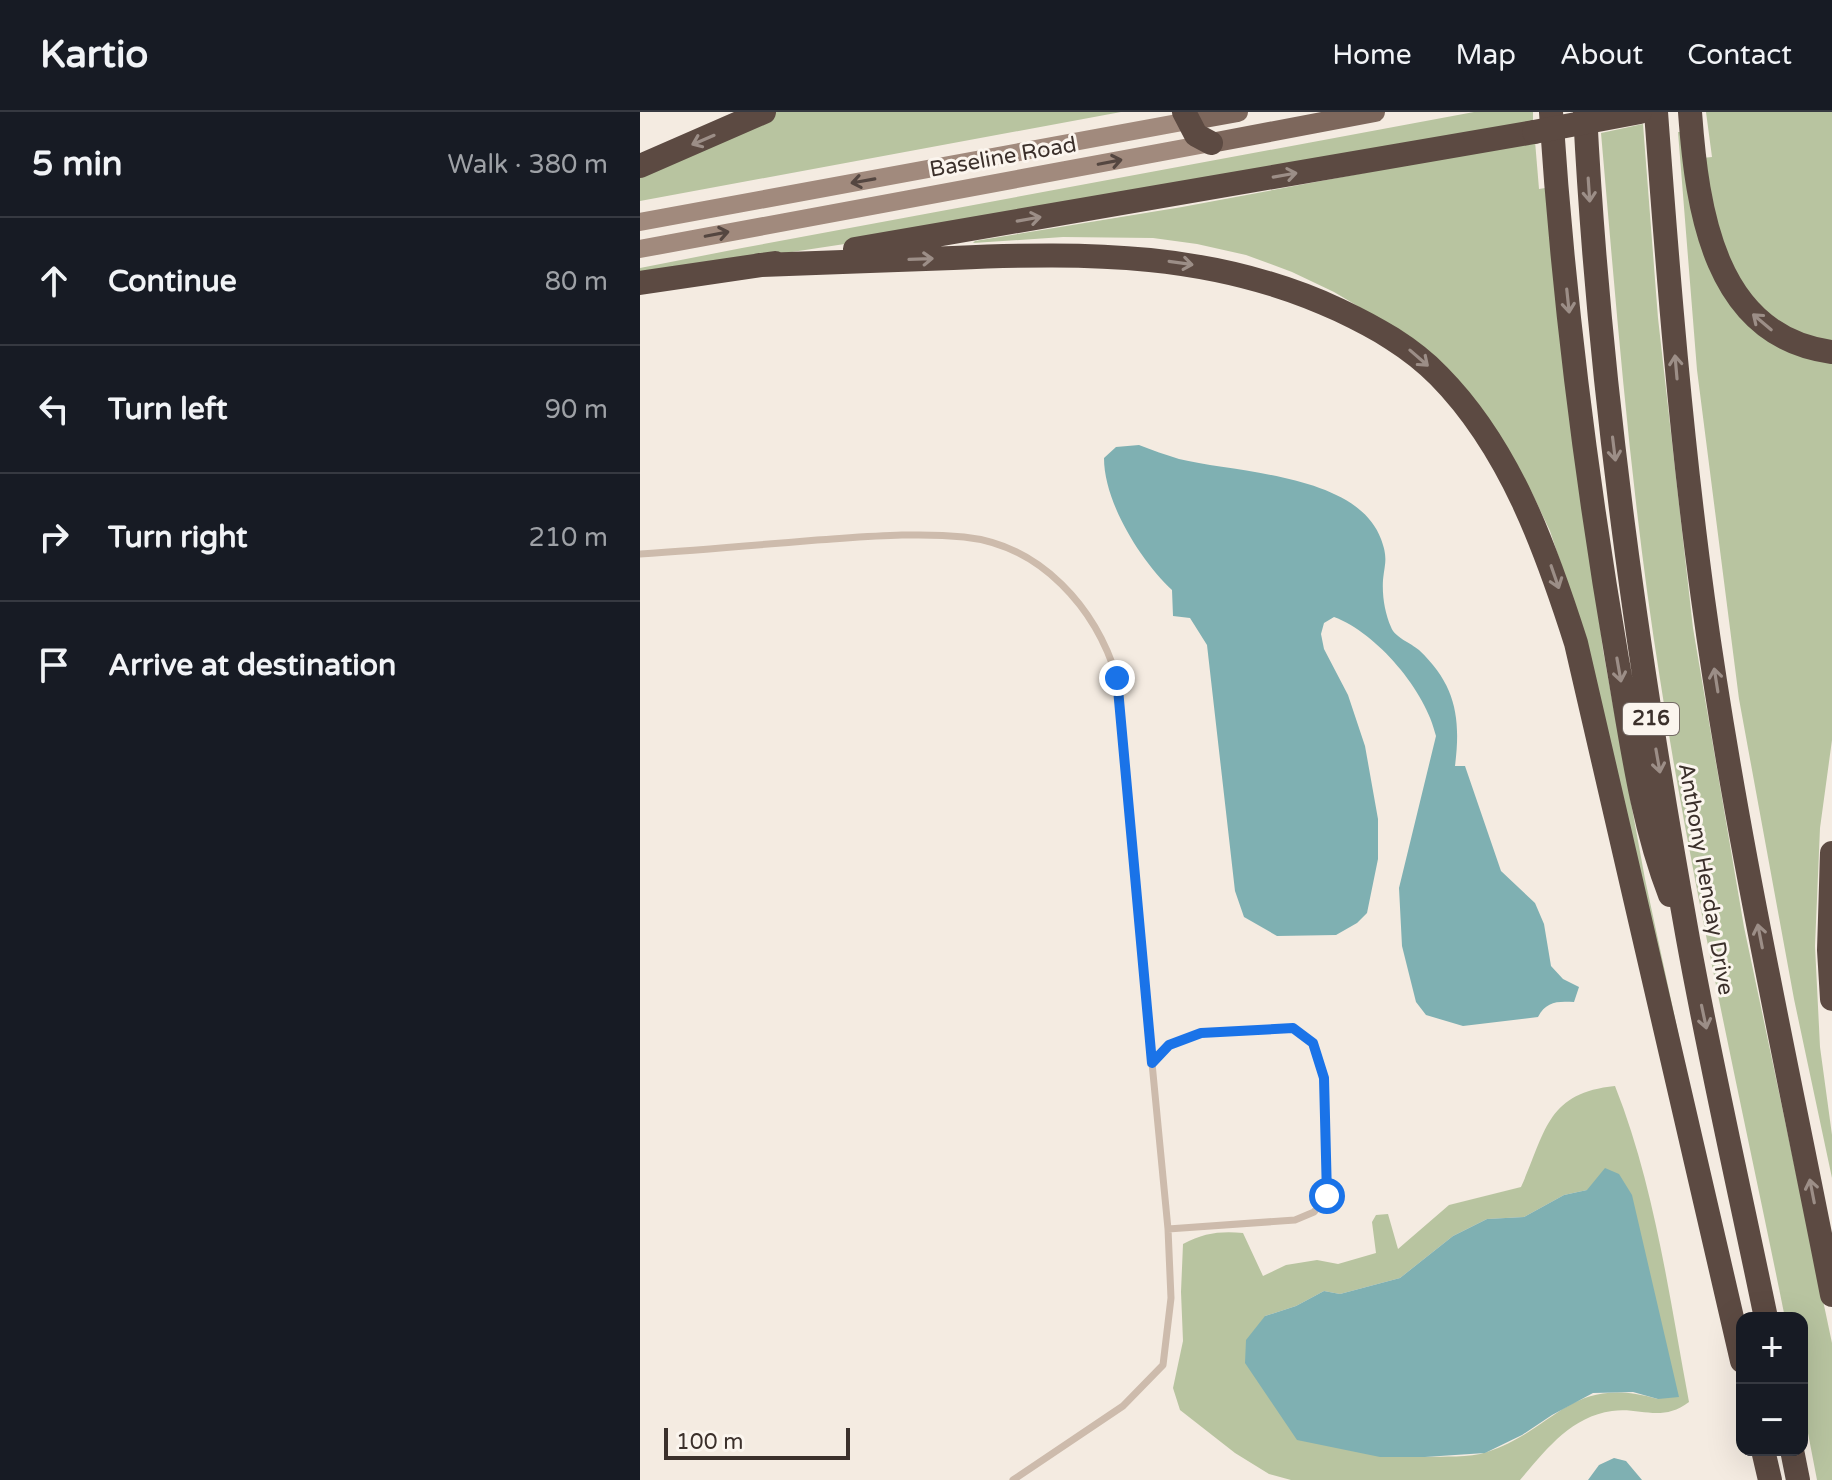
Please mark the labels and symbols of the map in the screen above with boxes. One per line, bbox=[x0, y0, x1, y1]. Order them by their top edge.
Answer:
street label: Baseline Road bbox=[928, 131, 1078, 183]
one-way arrow bbox=[691, 133, 715, 148]
one-way arrow bbox=[1097, 153, 1122, 168]
one-way arrow bbox=[1272, 166, 1298, 181]
one-way arrow bbox=[851, 174, 876, 189]
one-way arrow bbox=[1582, 176, 1597, 203]
one-way arrow bbox=[1016, 210, 1041, 225]
one-way arrow bbox=[703, 226, 729, 241]
one-way arrow bbox=[907, 251, 934, 266]
one-way arrow bbox=[1167, 256, 1193, 271]
one-way arrow bbox=[1560, 287, 1575, 314]
one-way arrow bbox=[1752, 313, 1773, 331]
one-way arrow bbox=[1409, 349, 1429, 367]
one-way arrow bbox=[1668, 354, 1683, 381]
one-way arrow bbox=[1607, 435, 1622, 461]
one-way arrow bbox=[1548, 564, 1563, 589]
one-way arrow bbox=[1613, 656, 1628, 682]
route end bbox=[1099, 660, 1135, 696]
one-way arrow bbox=[1708, 668, 1723, 693]
road number: 216 bbox=[1623, 703, 1679, 735]
one-way arrow bbox=[1651, 748, 1666, 774]
street label: Anthony Henday Drive bbox=[1673, 761, 1739, 997]
one-way arrow bbox=[1752, 924, 1767, 949]
one-way arrow bbox=[1697, 1004, 1712, 1030]
route start bbox=[1309, 1178, 1345, 1214]
one-way arrow bbox=[1803, 1179, 1818, 1204]
scale bar bbox=[664, 1424, 850, 1460]

